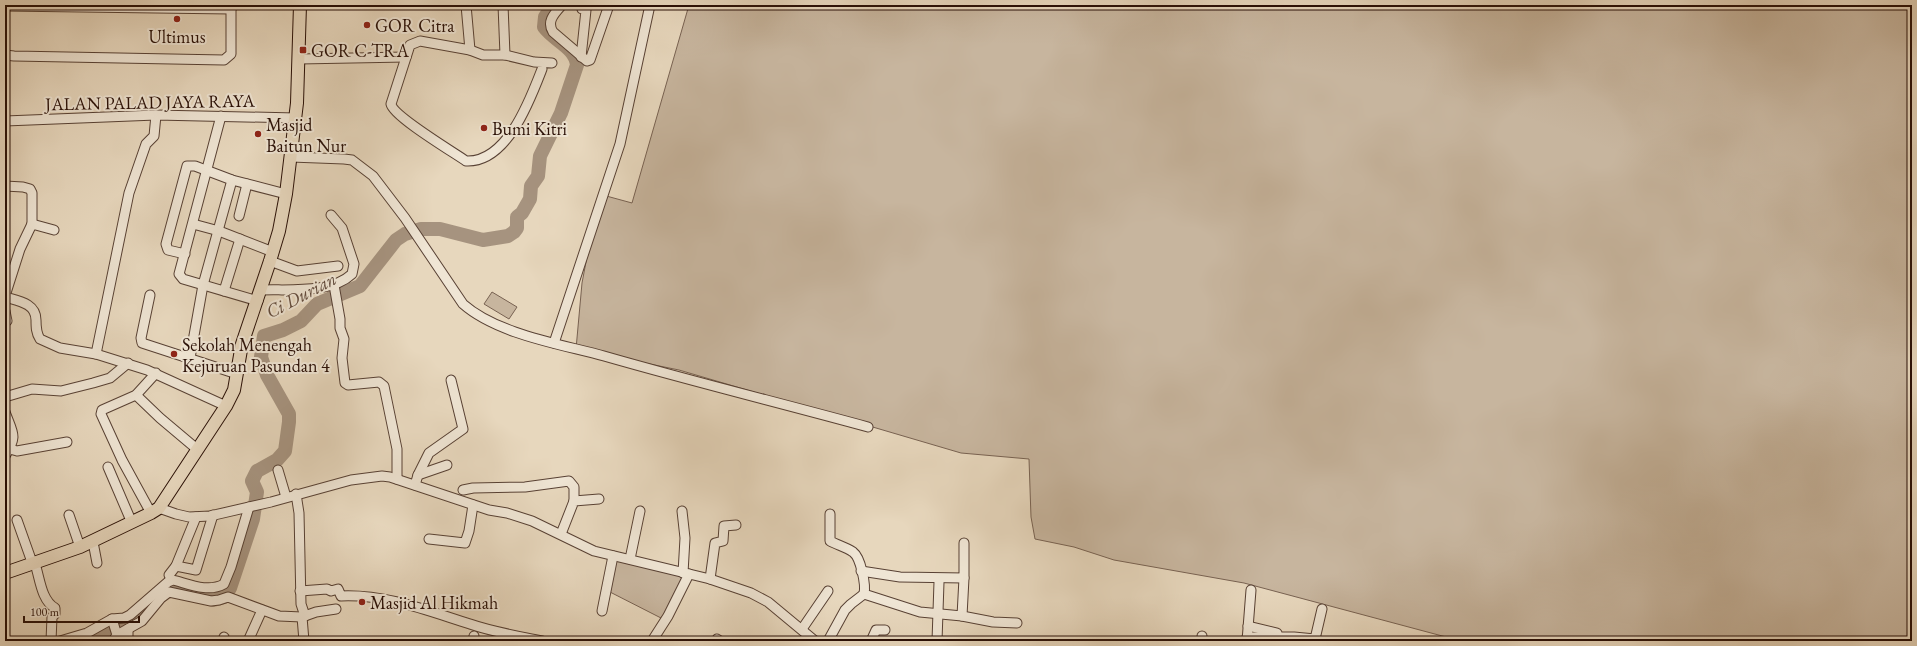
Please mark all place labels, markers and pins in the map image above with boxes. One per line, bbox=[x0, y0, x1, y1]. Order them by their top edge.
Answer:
marker: Ultimus bbox=[172, 14, 182, 24]
place label: GOR Citra bbox=[375, 14, 455, 37]
marker: GOR Citra bbox=[362, 20, 372, 30]
place label: Ultimus bbox=[149, 25, 206, 48]
place label: GOR C-TRA bbox=[311, 39, 410, 62]
marker: GOR C-TRA bbox=[298, 45, 308, 55]
place label: Masjid Baitun Nur bbox=[266, 113, 346, 157]
place label: Bumi Kitri bbox=[492, 117, 567, 140]
marker: Bumi Kitri bbox=[479, 123, 489, 133]
marker: Masjid Baitun Nur bbox=[253, 129, 263, 139]
place label: Sekolah Menengah Kejuruan Pasundan 4 bbox=[182, 333, 330, 377]
marker: Sekolah Menengah Kejuruan Pasundan 4 bbox=[169, 349, 179, 359]
place label: Masjid Al Hikmah bbox=[370, 591, 498, 614]
marker: Masjid Al Hikmah bbox=[357, 597, 367, 607]

